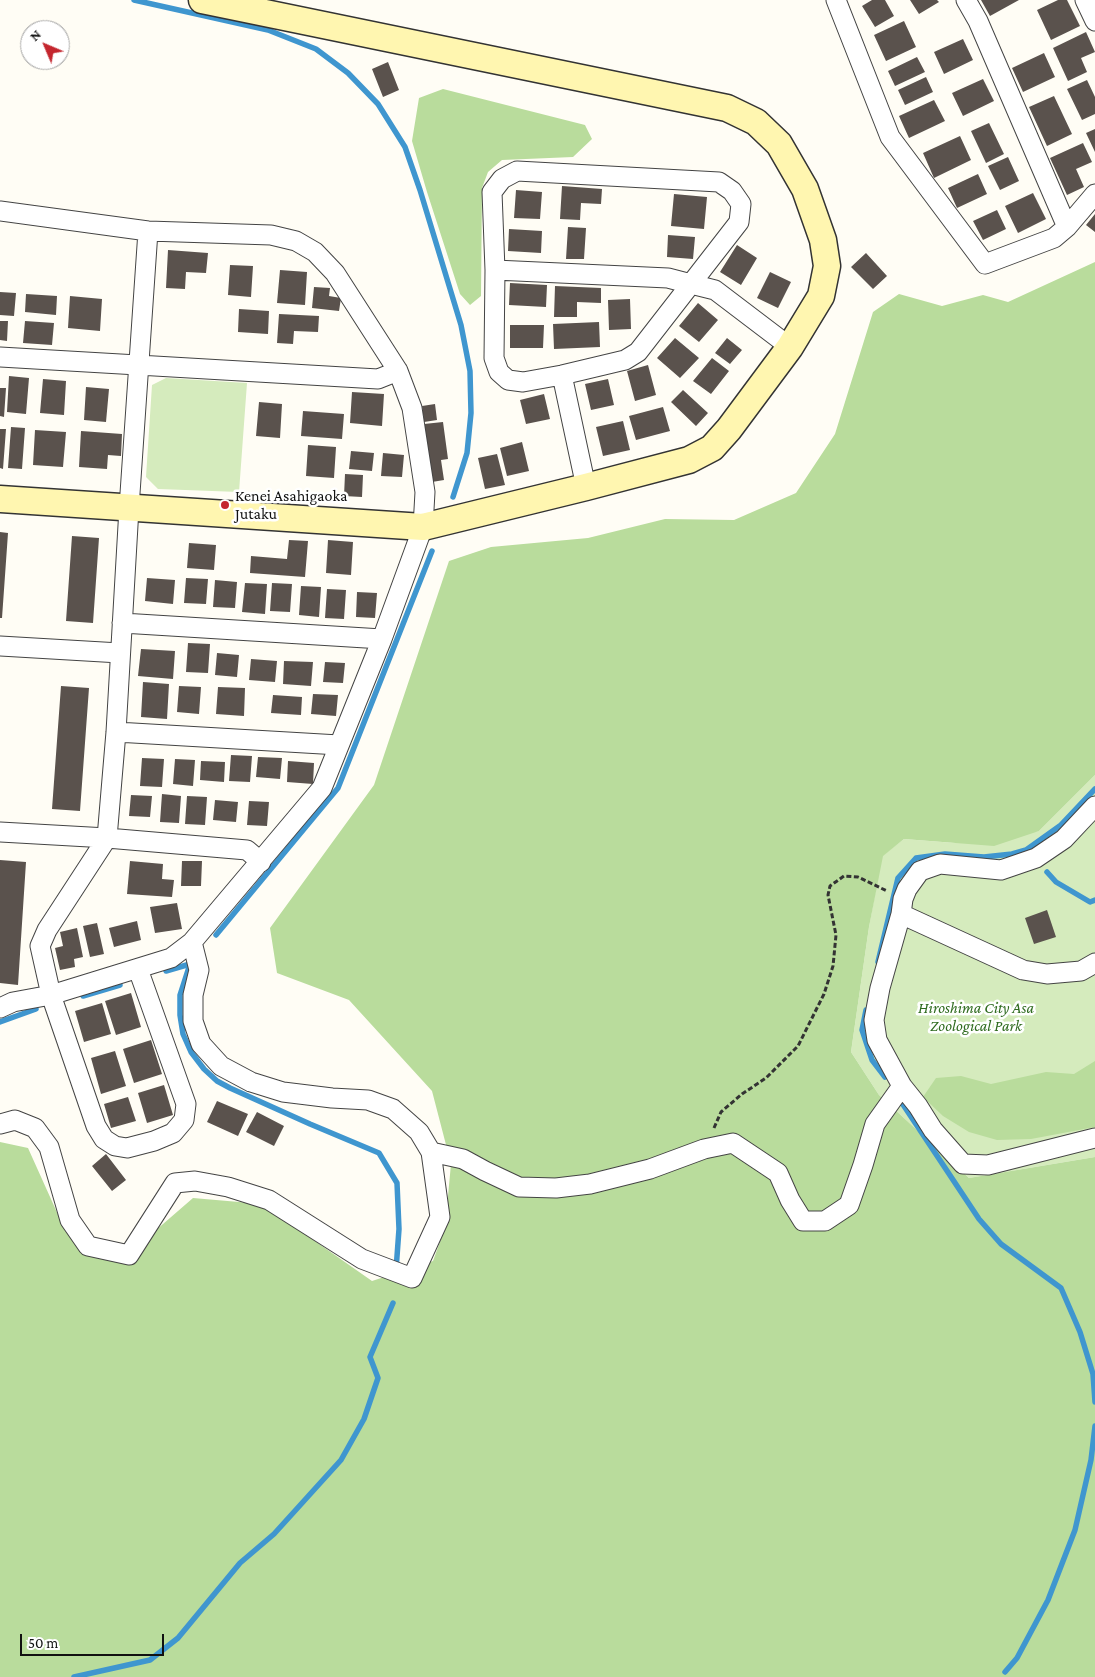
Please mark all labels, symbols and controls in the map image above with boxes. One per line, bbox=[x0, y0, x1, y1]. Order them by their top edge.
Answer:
north arrow bbox=[20, 20, 70, 70]
text: N bbox=[26, 26, 44, 44]
place label: Kenei Asahigaoka Jutaku bbox=[235, 486, 347, 524]
marker: Kenei Asahigaoka Jutaku bbox=[219, 499, 231, 511]
park label: Hiroshima City Asa Zoological Park bbox=[918, 998, 1034, 1036]
scale bar bbox=[22, 1624, 166, 1656]
text: 50 m bbox=[28, 1635, 58, 1651]

